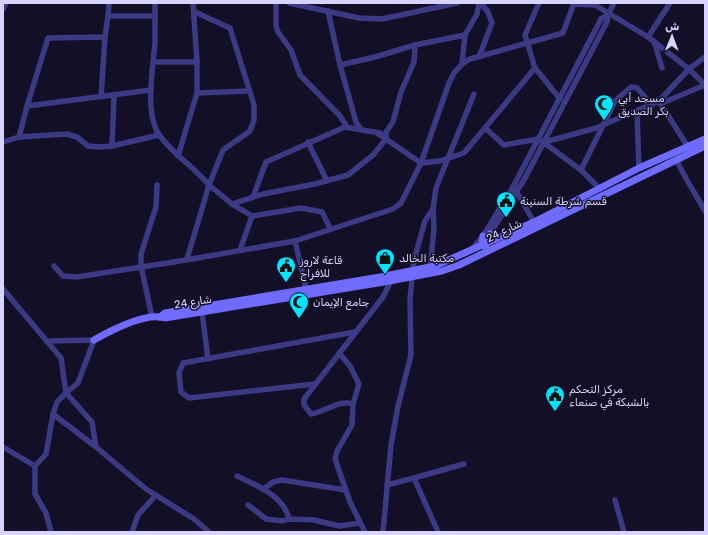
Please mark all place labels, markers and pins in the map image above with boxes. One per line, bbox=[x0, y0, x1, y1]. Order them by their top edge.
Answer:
place label: مسجد أبي بكر الصديق bbox=[618, 92, 669, 119]
mosque icon: مسجد أبي بكر الصديق bbox=[593, 93, 615, 121]
public building icon: قسم شرطة السنينة bbox=[495, 190, 517, 218]
place label: قسم شرطة السنينة bbox=[520, 195, 607, 209]
shop icon: مكتبة الخالد bbox=[374, 247, 396, 275]
place label: مكتبة الخالد bbox=[399, 252, 454, 265]
place label: قاعة لاروز للافراح bbox=[299, 254, 342, 282]
public building icon: قاعة لاروز للافراح bbox=[275, 255, 297, 283]
mosque icon: جامع الإيمان bbox=[288, 291, 310, 319]
place label: جامع الإيمان bbox=[313, 296, 370, 311]
place label: مركز التحكم بالشبكة في صنعاء bbox=[569, 383, 649, 411]
public building icon: مركز التحكم بالشبكة في صنعاء bbox=[544, 384, 566, 412]

